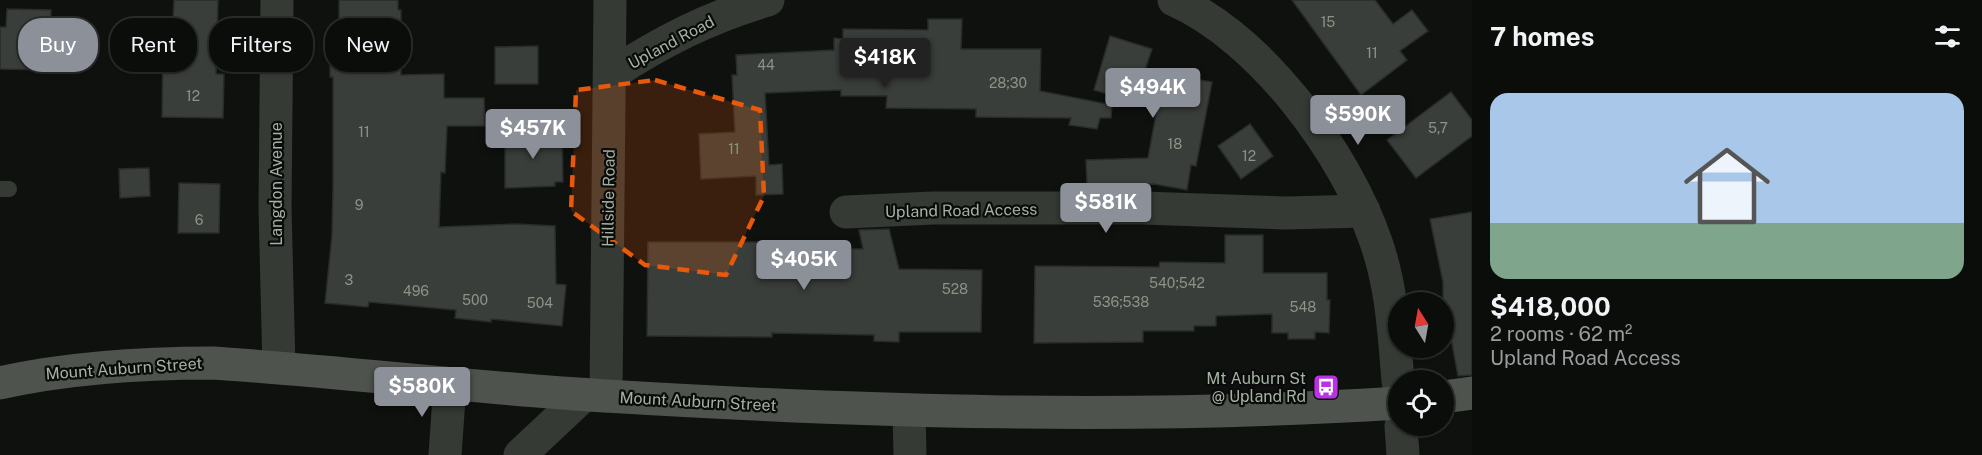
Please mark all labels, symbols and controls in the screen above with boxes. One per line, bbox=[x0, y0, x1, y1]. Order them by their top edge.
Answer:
street label: Upland Road bbox=[625, 12, 718, 73]
house number: 15 bbox=[1321, 14, 1335, 30]
chip: Buy bbox=[18, 18, 98, 72]
chip: Rent bbox=[110, 18, 197, 72]
chip: Filters bbox=[209, 18, 313, 72]
chip: New bbox=[325, 18, 411, 72]
icon: filters bbox=[1931, 20, 1964, 53]
text: 7 homes bbox=[1490, 21, 1594, 52]
pin: $418K bbox=[843, 38, 927, 89]
text: $418K bbox=[853, 45, 917, 69]
house number: 11 bbox=[1366, 45, 1378, 61]
house number: 44 bbox=[757, 57, 775, 73]
pin: $494K bbox=[1111, 68, 1195, 119]
house number: 28;30 bbox=[989, 75, 1027, 91]
text: $494K bbox=[1119, 75, 1187, 99]
house number: 12 bbox=[186, 88, 200, 104]
pin: $590K bbox=[1316, 95, 1400, 146]
text: $590K bbox=[1324, 102, 1392, 126]
pin: $457K bbox=[491, 109, 575, 160]
text: $457K bbox=[500, 116, 566, 140]
house number: 5,7 bbox=[1428, 120, 1448, 136]
street label: Langdon Avenue bbox=[267, 122, 286, 246]
house number: 11 bbox=[358, 124, 370, 140]
icon: home bbox=[1673, 132, 1781, 240]
house number: 18 bbox=[1168, 136, 1182, 152]
house number: 11 bbox=[728, 141, 740, 157]
house number: 12 bbox=[1242, 148, 1256, 164]
street label: Hillside Road bbox=[598, 149, 619, 247]
pin: $581K bbox=[1064, 183, 1148, 234]
text: $581K bbox=[1074, 190, 1138, 214]
house number: 9 bbox=[355, 197, 364, 213]
street label: Upland Road Access bbox=[885, 200, 1037, 221]
house number: 6 bbox=[195, 212, 204, 228]
pin: $405K bbox=[762, 240, 846, 291]
text: $405K bbox=[770, 247, 838, 271]
house number: 3 bbox=[345, 272, 354, 288]
house number: 540;542 bbox=[1149, 275, 1205, 291]
house number: 528 bbox=[942, 281, 968, 297]
house number: 496 bbox=[403, 283, 429, 299]
text: $418,000 bbox=[1490, 291, 1611, 322]
house number: 500 bbox=[462, 292, 488, 308]
north arrow bbox=[1388, 292, 1454, 358]
map controls bbox=[1388, 292, 1454, 436]
house number: 536;538 bbox=[1093, 294, 1149, 310]
house number: 504 bbox=[527, 295, 553, 311]
house number: 548 bbox=[1290, 299, 1316, 315]
text: 2 rooms · 62 m² bbox=[1490, 322, 1632, 346]
text: Upland Road Access bbox=[1490, 346, 1681, 370]
street label: Mount Auburn Street bbox=[45, 354, 203, 383]
pin: $580K bbox=[380, 367, 464, 418]
place label: Mt Auburn St @ Upland Rd bbox=[1206, 369, 1306, 406]
button: locate bbox=[1388, 370, 1454, 436]
bus stop icon: Mt Auburn St @ Upland Rd bbox=[1311, 372, 1341, 402]
text: $580K bbox=[388, 374, 456, 398]
street label: Mount Auburn Street bbox=[619, 388, 777, 415]

